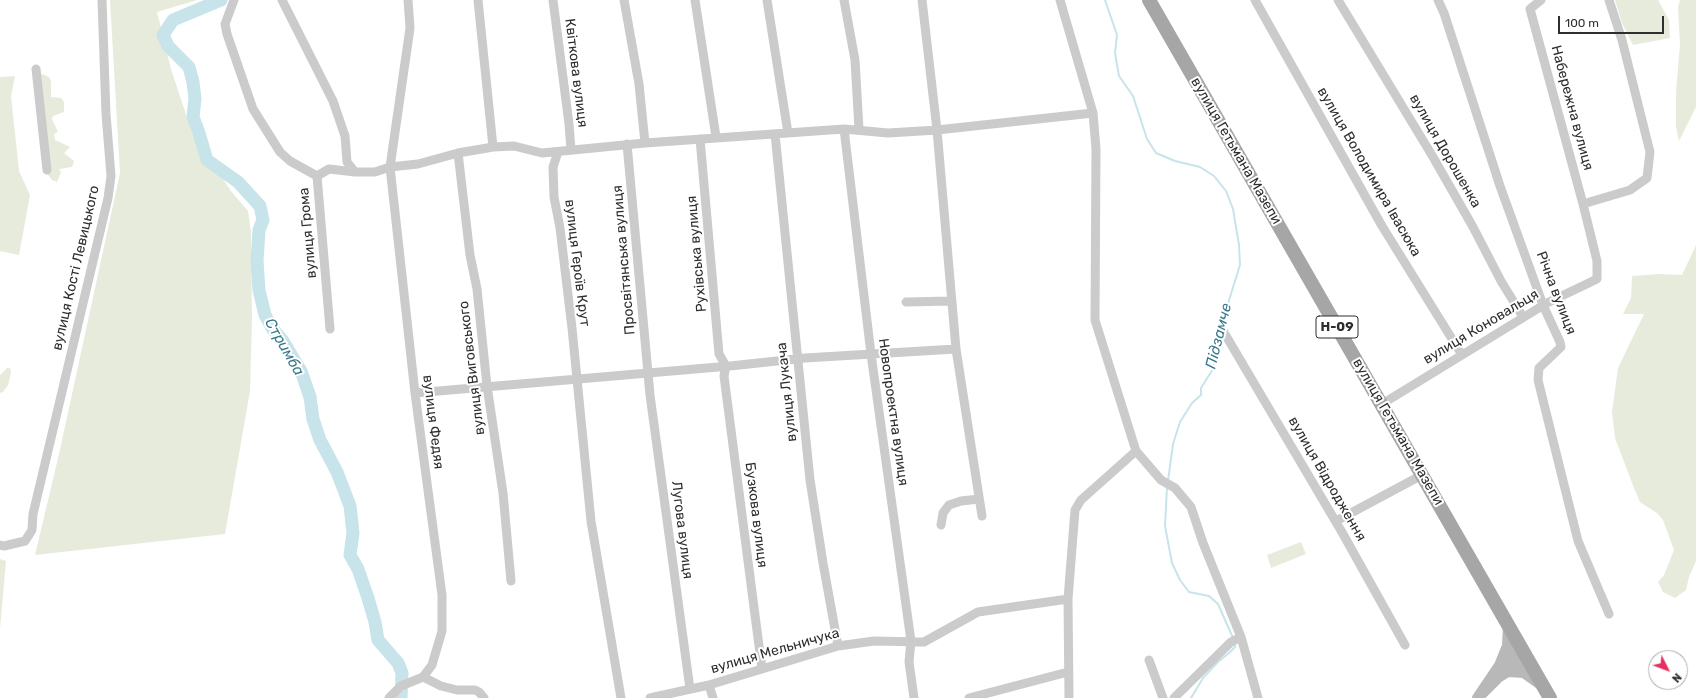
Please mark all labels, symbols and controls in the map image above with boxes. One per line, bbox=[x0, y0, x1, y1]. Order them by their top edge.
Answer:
scale bar bbox=[1560, 8, 1666, 34]
text: 100 m bbox=[1565, 16, 1599, 30]
street label: Квіткова вулиця bbox=[561, 18, 591, 128]
street label: Набережна вулиця bbox=[1547, 44, 1597, 172]
street label: вулиця Гетьмана Мазепи bbox=[1187, 75, 1285, 227]
street label: вулиця Володимира Івасюка bbox=[1314, 84, 1424, 260]
street label: вулиця Дорошенка bbox=[1406, 91, 1484, 211]
street label: вулиця Кості Левицького bbox=[49, 184, 103, 352]
street label: Просвітянська вулиця bbox=[609, 185, 639, 335]
street label: вулиця Грома bbox=[296, 187, 320, 279]
street label: Рухівська вулиця bbox=[684, 195, 710, 313]
street label: вулиця Героїв Крут bbox=[561, 199, 593, 327]
street label: Річна вулиця bbox=[1532, 249, 1580, 337]
street label: вулиця Коновальця bbox=[1420, 286, 1542, 368]
street label: вулиця Виговського bbox=[455, 300, 489, 436]
water label: Підзамче bbox=[1202, 301, 1236, 371]
water label: Стримба bbox=[260, 315, 308, 379]
road number: Н-09 bbox=[1316, 316, 1358, 338]
street label: Новопроектна вулиця bbox=[874, 337, 912, 487]
street label: вулиця Лукача bbox=[773, 342, 801, 442]
street label: вулиця Гетьмана Мазепи bbox=[1349, 356, 1447, 508]
street label: вулиця Федяя bbox=[419, 374, 447, 470]
street label: вулиця Відродження bbox=[1284, 414, 1370, 544]
street label: Бузкова вулиця bbox=[741, 461, 771, 569]
street label: Лугова вулиця bbox=[668, 480, 696, 580]
street label: вулиця Мельничука bbox=[709, 625, 841, 677]
north arrow bbox=[1648, 650, 1688, 690]
text: N bbox=[1669, 670, 1684, 685]

